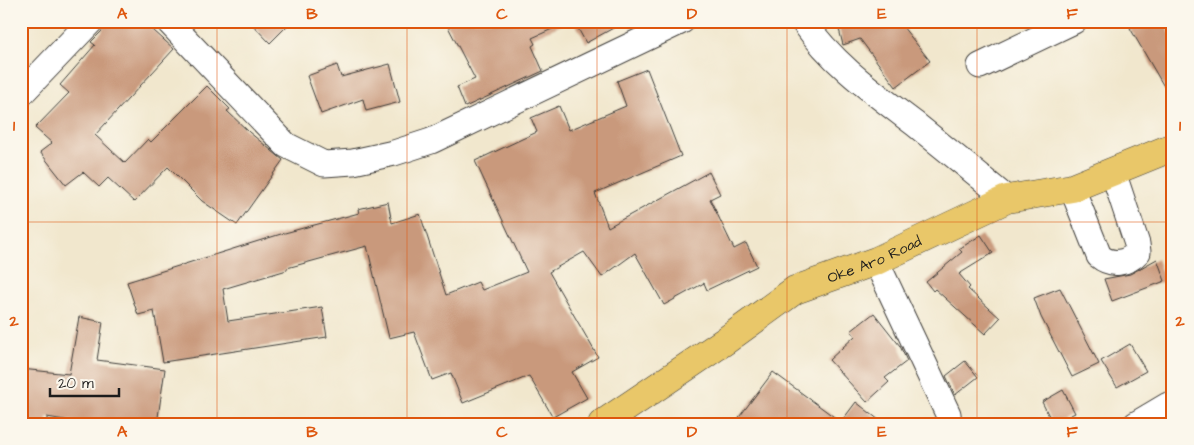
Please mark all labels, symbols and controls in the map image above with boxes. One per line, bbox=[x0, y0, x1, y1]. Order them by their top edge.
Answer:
text: A bbox=[117, 3, 128, 25]
text: B bbox=[306, 3, 318, 25]
text: C bbox=[496, 3, 508, 25]
text: D bbox=[687, 3, 698, 25]
text: E bbox=[877, 3, 887, 25]
text: F bbox=[1066, 3, 1078, 25]
text: 1 bbox=[13, 115, 16, 137]
text: 1 bbox=[1179, 115, 1182, 137]
street label: Oke Aro Road bbox=[824, 230, 925, 288]
text: 2 bbox=[8, 310, 19, 332]
text: 2 bbox=[1174, 310, 1185, 332]
scale bar bbox=[50, 365, 119, 397]
text: 20 m bbox=[58, 373, 94, 394]
text: A bbox=[117, 421, 128, 443]
text: B bbox=[306, 421, 318, 443]
text: C bbox=[496, 421, 508, 443]
text: D bbox=[687, 421, 698, 443]
text: E bbox=[877, 421, 887, 443]
text: F bbox=[1066, 421, 1078, 443]

